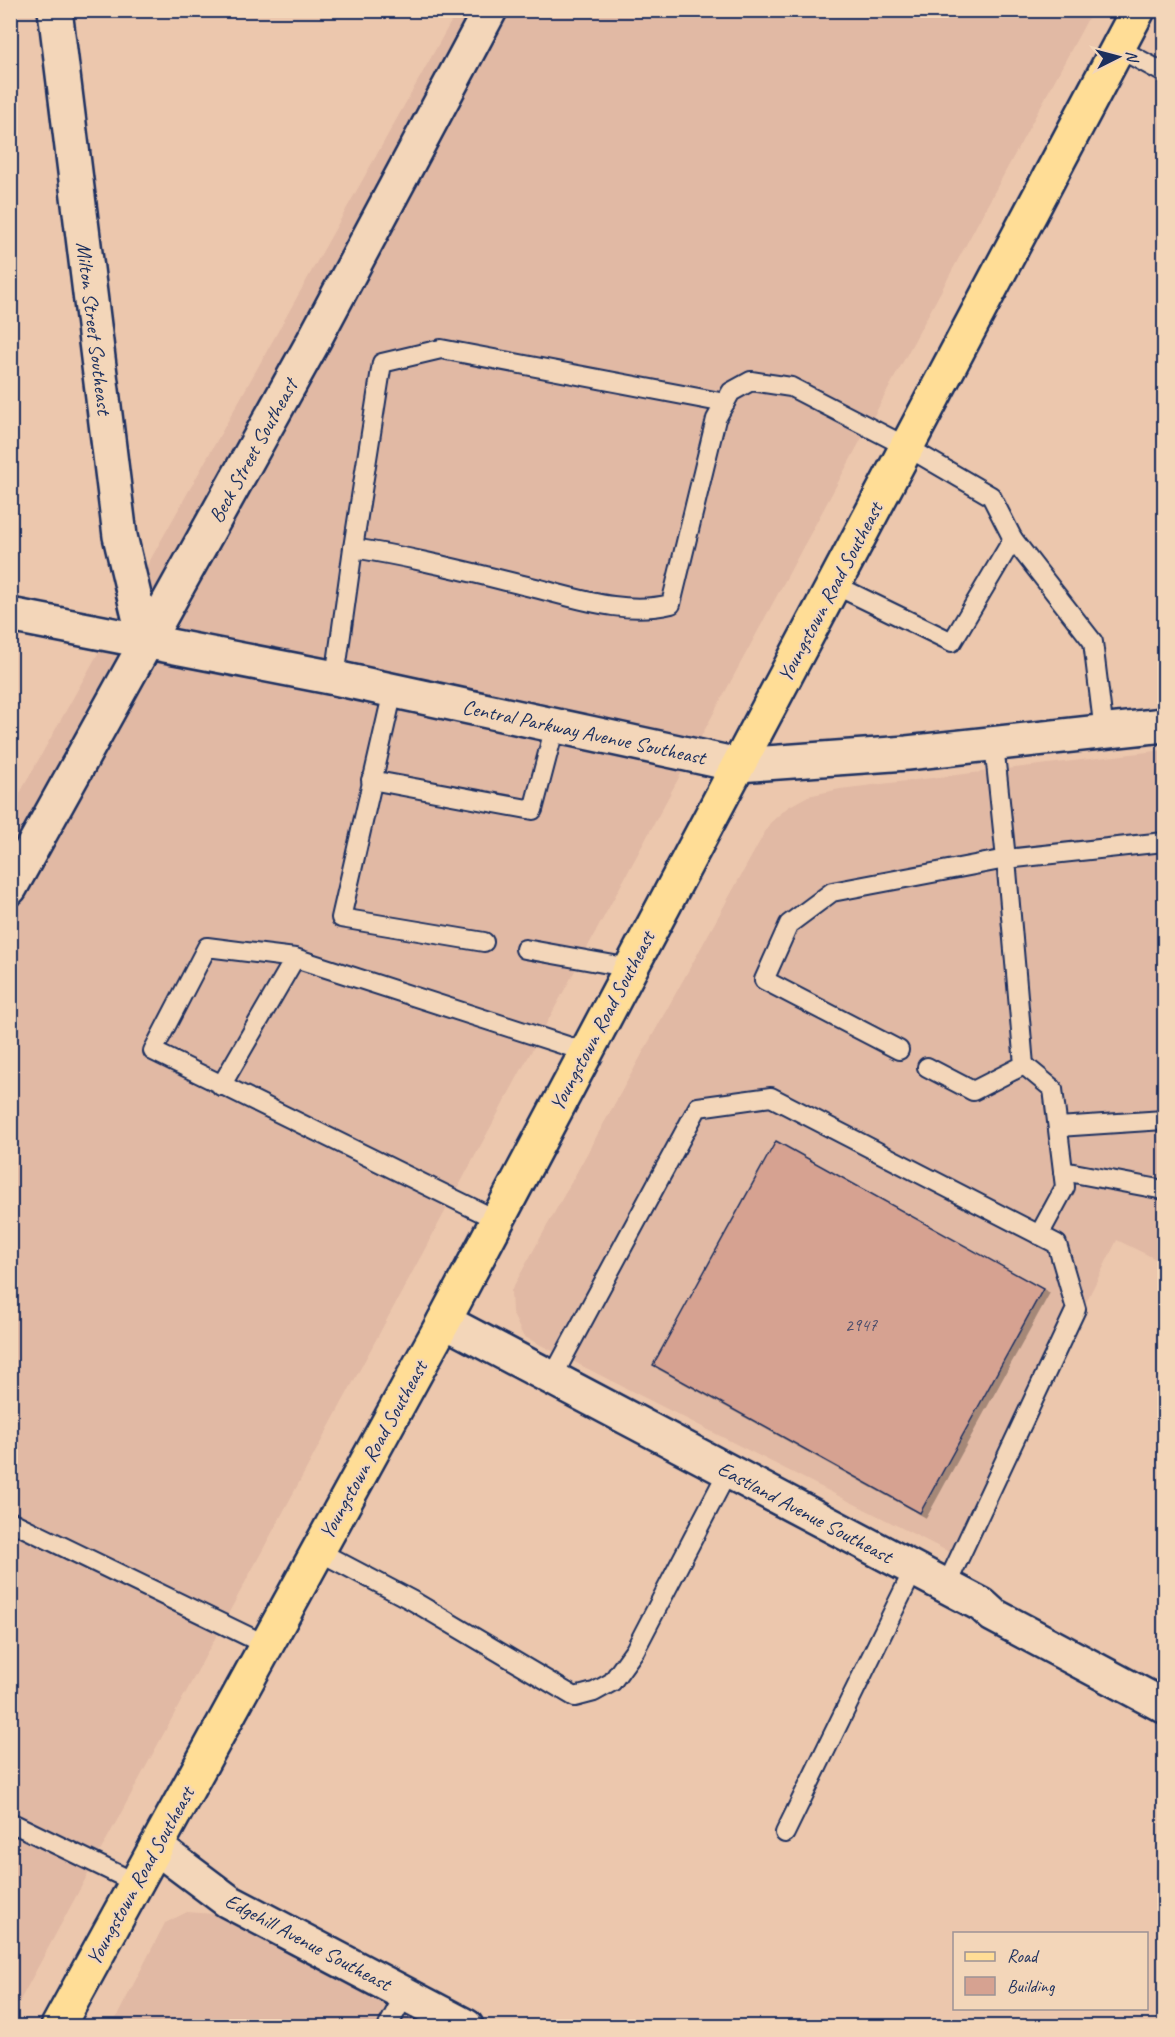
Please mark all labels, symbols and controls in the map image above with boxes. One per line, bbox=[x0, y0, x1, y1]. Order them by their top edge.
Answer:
north arrow bbox=[1088, 27, 1148, 87]
text: N bbox=[1121, 50, 1143, 65]
street label: Milton Street Southeast bbox=[71, 240, 118, 418]
street label: Beck Street Southeast bbox=[203, 372, 305, 527]
street label: Youngstown Road Southeast bbox=[772, 496, 889, 686]
street label: Central Parkway Avenue Southeast bbox=[460, 694, 710, 771]
street label: Youngstown Road Southeast bbox=[544, 925, 661, 1115]
house number: 2947 bbox=[845, 1314, 878, 1336]
street label: Youngstown Road Southeast bbox=[313, 1354, 434, 1544]
street label: Eastland Avenue Southeast bbox=[713, 1455, 898, 1570]
street label: Youngstown Road Southeast bbox=[80, 1780, 201, 1970]
street label: Edgehill Avenue Southeast bbox=[221, 1887, 397, 1998]
legend bbox=[953, 1932, 1148, 2010]
text: Road bbox=[1007, 1945, 1040, 1967]
text: Building bbox=[1007, 1975, 1056, 1997]

